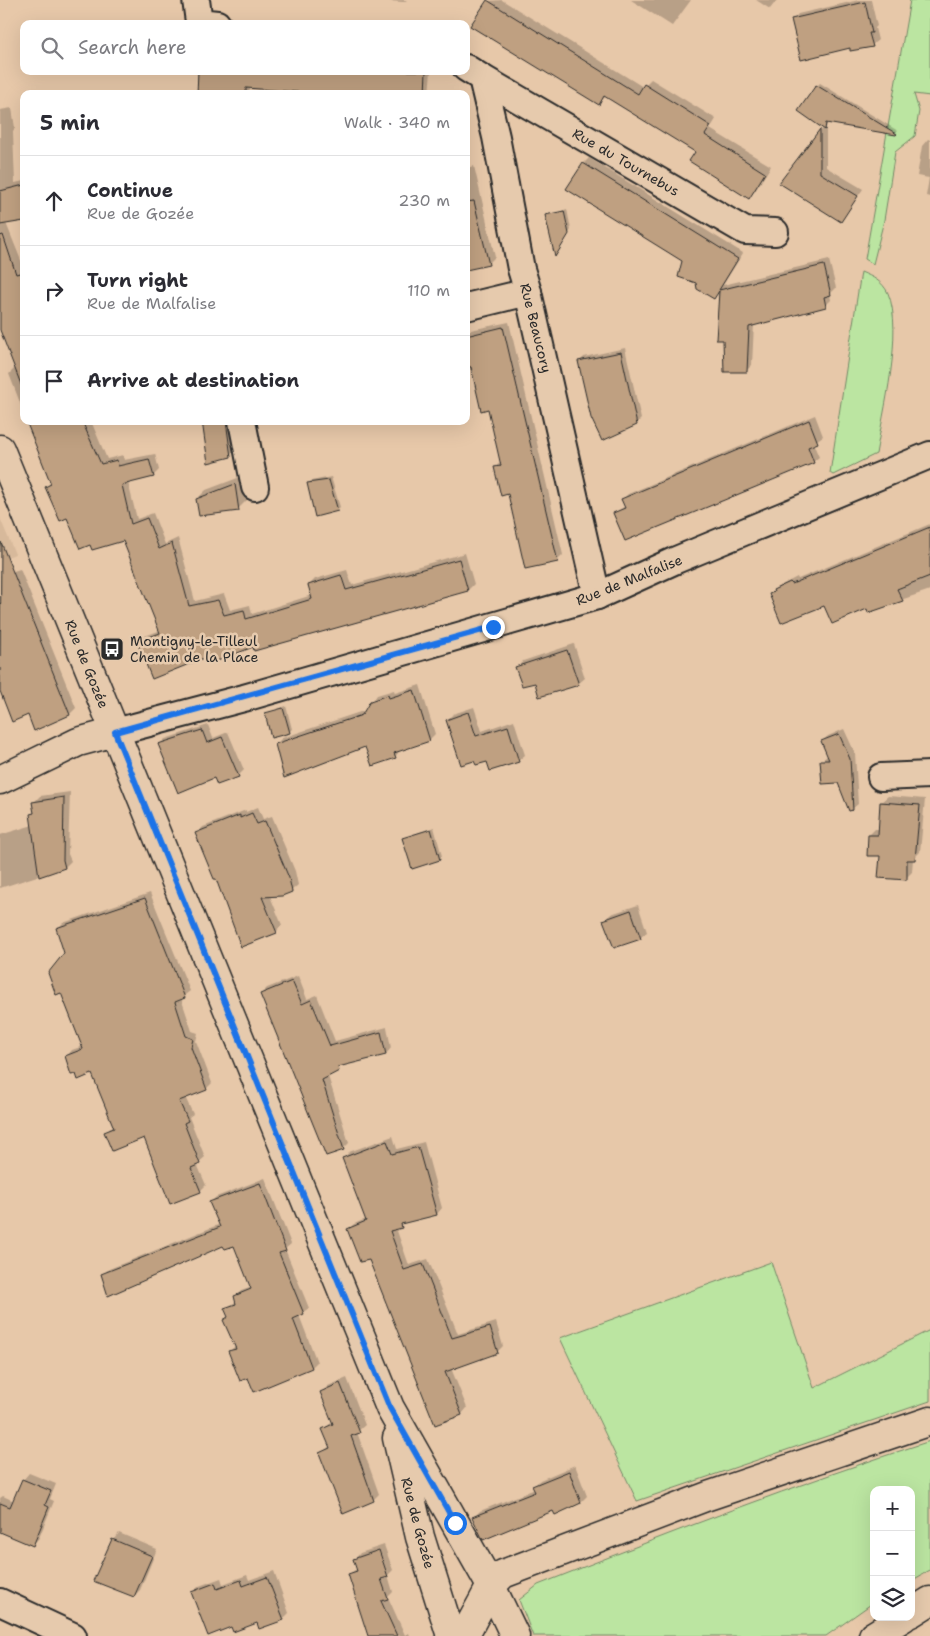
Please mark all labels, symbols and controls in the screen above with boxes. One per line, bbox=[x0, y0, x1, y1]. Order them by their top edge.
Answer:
search box bbox=[20, 20, 470, 75]
icon: search bbox=[38, 34, 66, 62]
text: Search here bbox=[78, 35, 187, 60]
text: 5 min bbox=[40, 109, 100, 137]
text: Walk · 340 m bbox=[344, 112, 450, 133]
street label: Rue du Tournebus bbox=[569, 124, 683, 200]
text: Continue bbox=[87, 178, 173, 203]
icon: ahead bbox=[40, 187, 68, 215]
text: 230 m bbox=[398, 190, 450, 211]
text: Rue de Gozée bbox=[87, 203, 194, 224]
text: Turn right bbox=[87, 268, 188, 293]
icon: right bbox=[40, 277, 68, 305]
text: 110 m bbox=[407, 280, 450, 301]
street label: Rue Beaucory bbox=[516, 281, 556, 375]
text: Rue de Malfalise bbox=[87, 293, 216, 314]
icon: arrive bbox=[40, 367, 68, 395]
text: Arrive at destination bbox=[87, 368, 299, 393]
street label: Rue de Malfalise bbox=[573, 550, 685, 610]
route end bbox=[482, 616, 505, 639]
street label: Rue de Gozée bbox=[61, 617, 113, 711]
place label: Montigny-le-Tilleul Chemin de la Place bbox=[130, 632, 259, 666]
bus stop icon: Montigny-le-Tilleul Chemin de la Place bbox=[99, 636, 125, 662]
street label: Rue de Gozée bbox=[397, 1475, 439, 1571]
map controls bbox=[870, 1486, 915, 1621]
button: + bbox=[870, 1486, 915, 1531]
route start bbox=[444, 1512, 467, 1535]
button: − bbox=[870, 1531, 915, 1576]
button: layers bbox=[870, 1576, 915, 1621]

